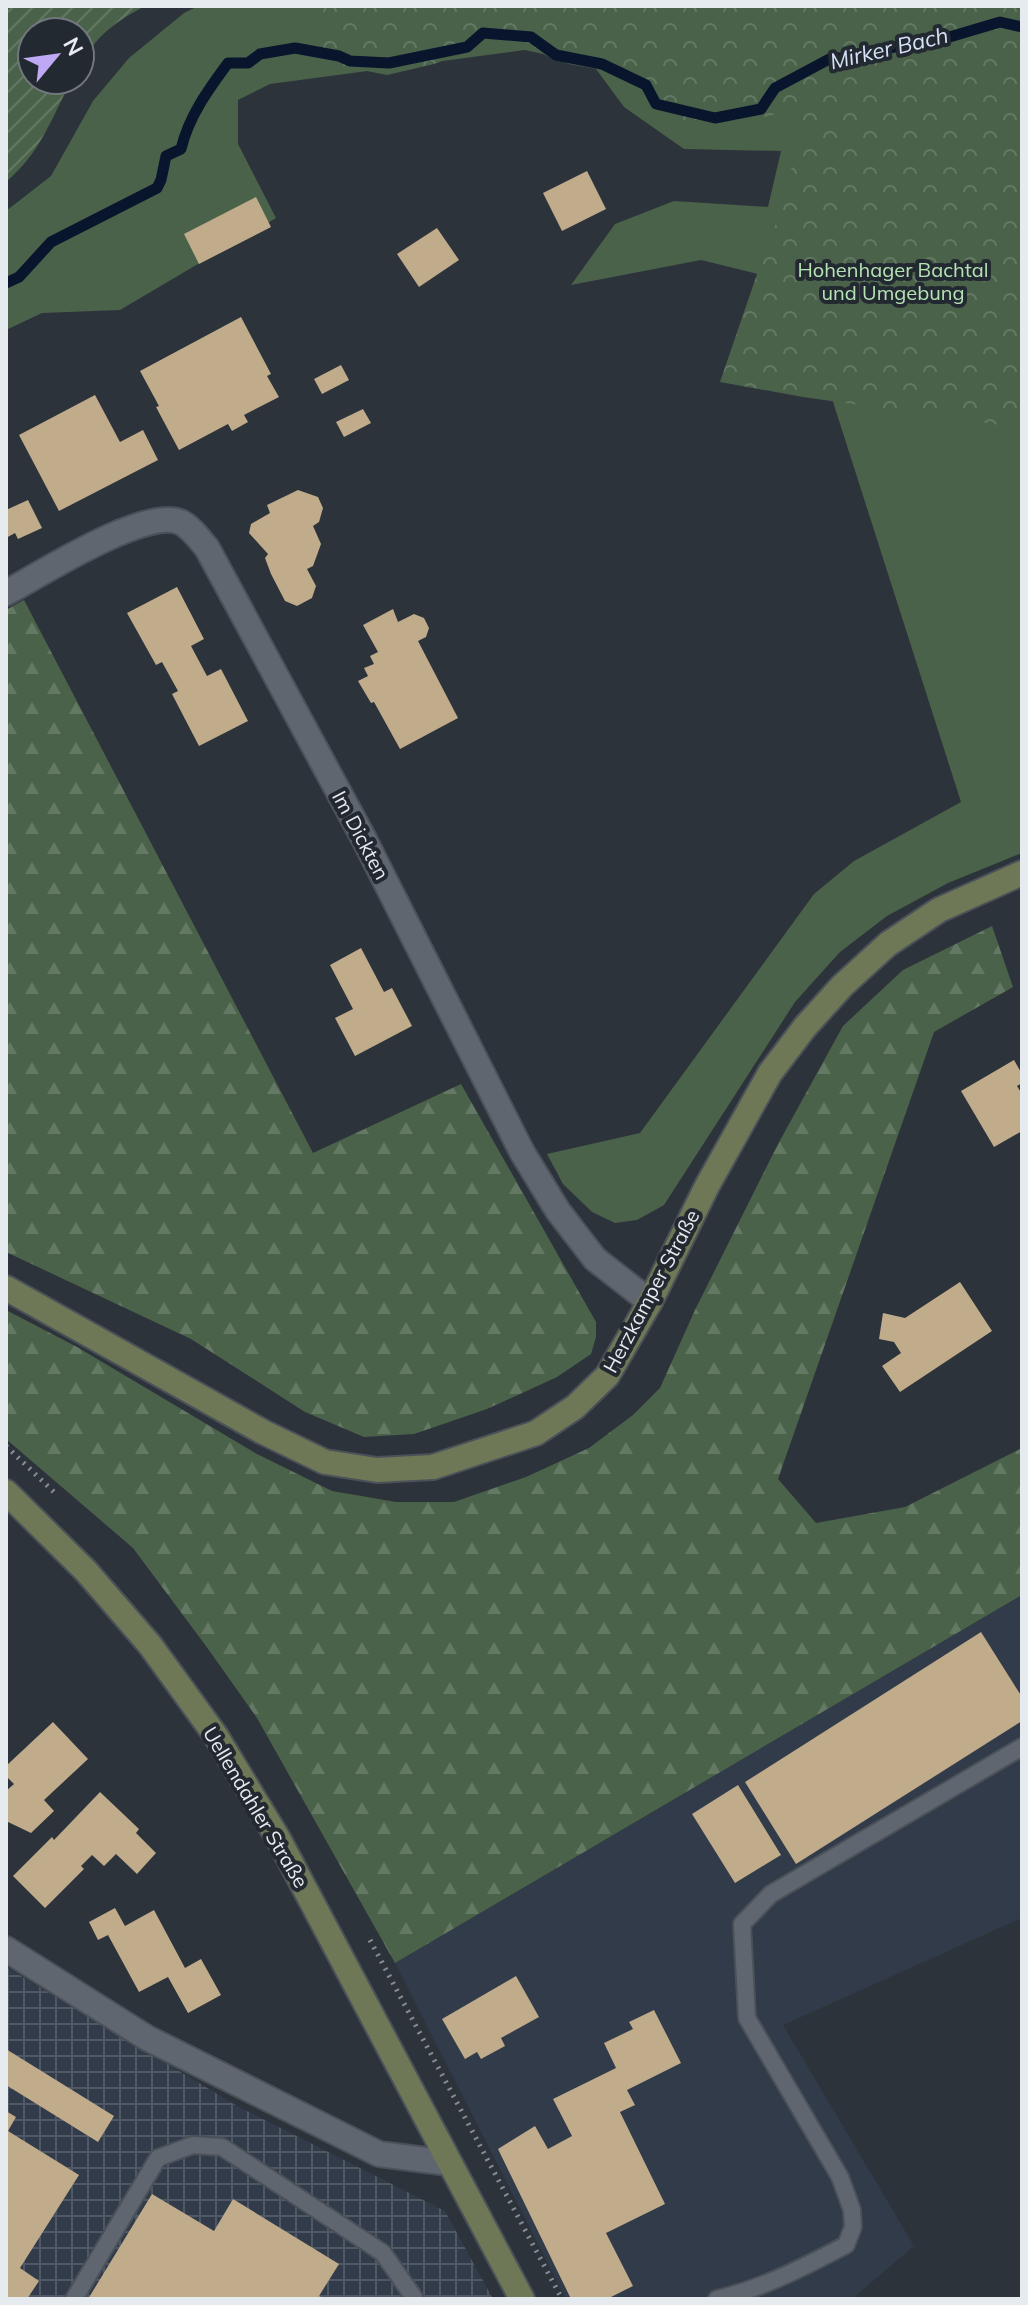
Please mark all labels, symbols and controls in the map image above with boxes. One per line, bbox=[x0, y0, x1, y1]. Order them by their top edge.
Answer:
north arrow bbox=[16, 16, 96, 96]
water label: Mirker Bach bbox=[827, 21, 951, 75]
text: N bbox=[57, 32, 90, 60]
park label: Hohenhager Bachtal und Umgebung bbox=[797, 257, 989, 305]
street label: Im Dickten bbox=[327, 786, 395, 884]
street label: Herzkamper Straße bbox=[597, 1205, 705, 1377]
street label: Uellendahler Straße bbox=[198, 1722, 314, 1892]

